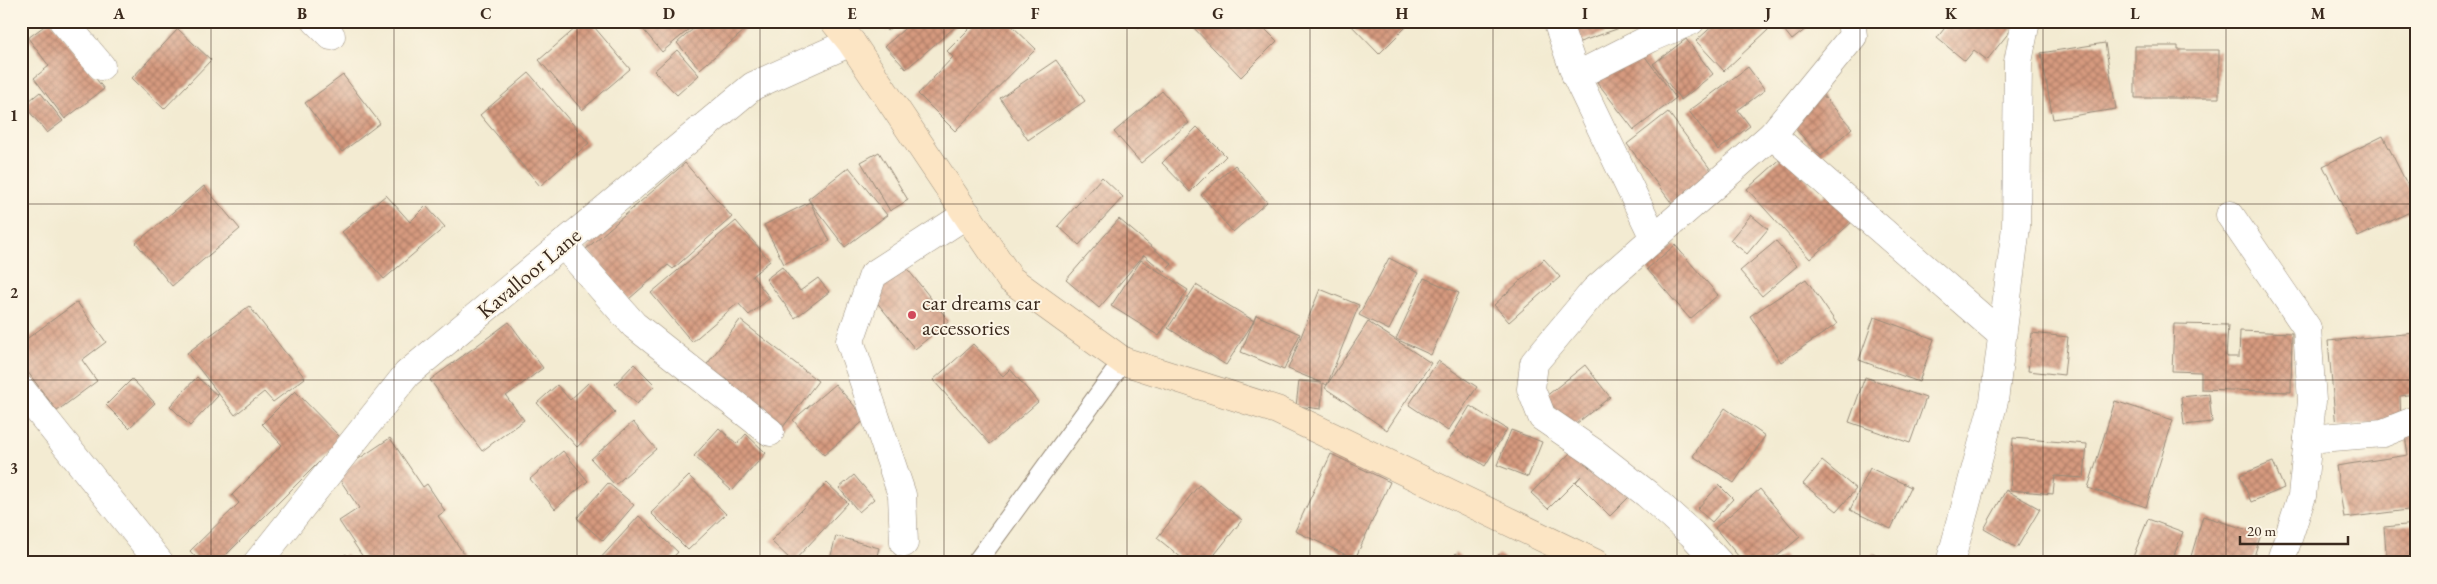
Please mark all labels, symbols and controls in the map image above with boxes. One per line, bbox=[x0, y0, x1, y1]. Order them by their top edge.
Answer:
text: A bbox=[112, 3, 125, 24]
text: B bbox=[297, 3, 307, 24]
text: C bbox=[480, 3, 492, 24]
text: D bbox=[663, 3, 675, 24]
text: E bbox=[847, 3, 857, 24]
text: F bbox=[1031, 3, 1040, 24]
text: G bbox=[1212, 3, 1224, 24]
text: H bbox=[1396, 3, 1409, 24]
text: I bbox=[1582, 3, 1588, 24]
text: J bbox=[1763, 3, 1771, 24]
text: K bbox=[1945, 3, 1958, 24]
text: L bbox=[2130, 3, 2140, 24]
text: M bbox=[2311, 3, 2326, 24]
text: 1 bbox=[10, 105, 18, 126]
street label: Kavalloor Lane bbox=[471, 221, 587, 325]
text: 2 bbox=[10, 282, 19, 303]
place label: car dreams car accessories bbox=[922, 288, 1041, 342]
marker: car dreams car accessories bbox=[906, 309, 918, 321]
text: 3 bbox=[10, 458, 18, 479]
scale bar bbox=[2240, 514, 2347, 546]
text: 20 m bbox=[2247, 521, 2276, 540]

